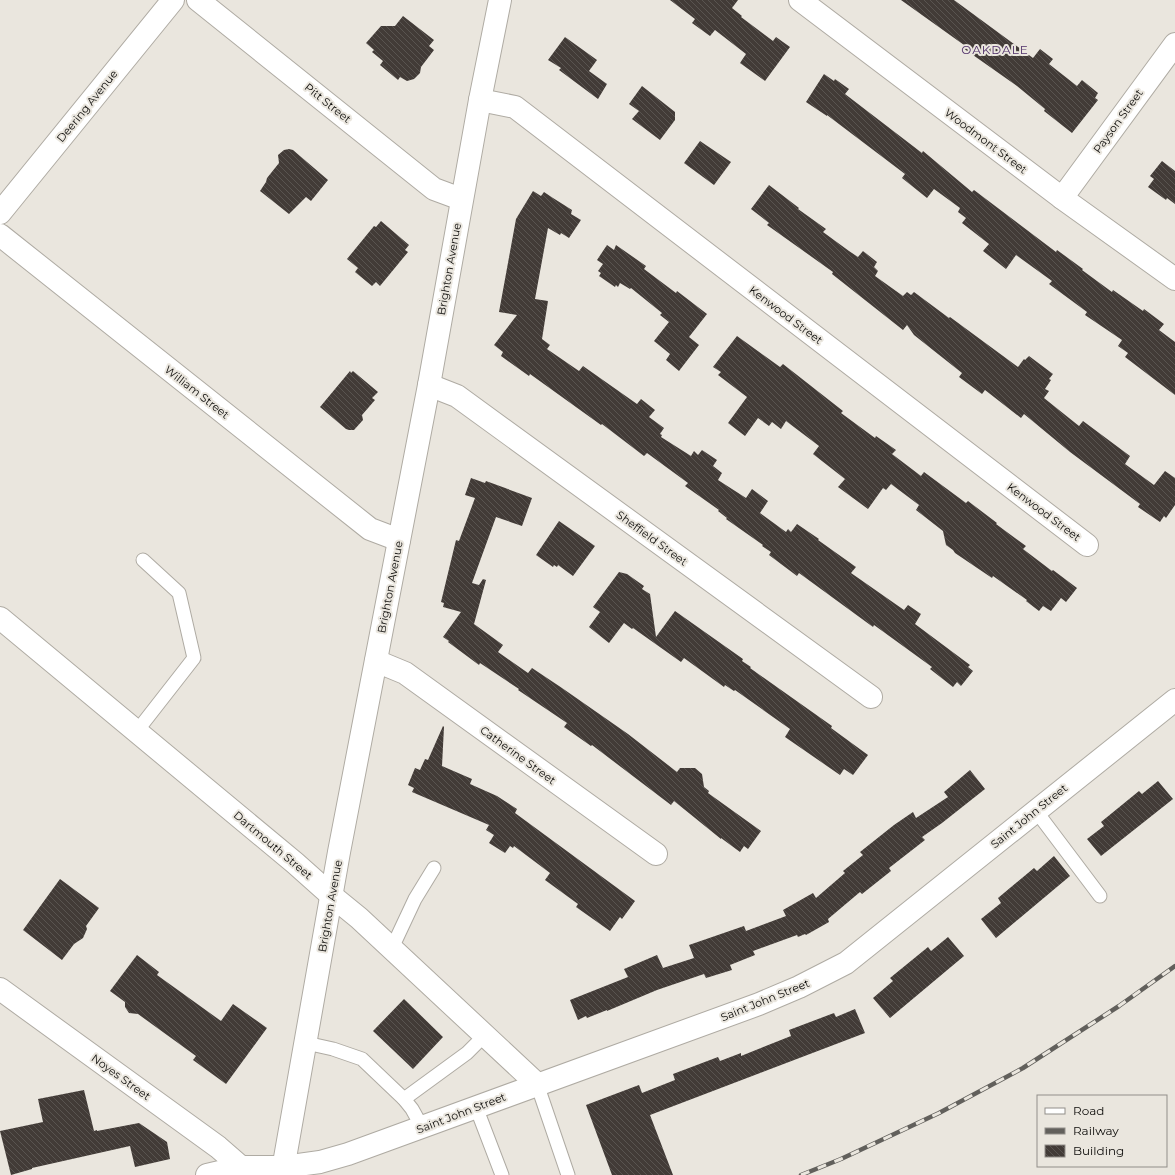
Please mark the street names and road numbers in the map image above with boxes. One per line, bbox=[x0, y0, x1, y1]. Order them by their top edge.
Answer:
street label: Deering Avenue bbox=[54, 67, 121, 145]
street label: Pitt Street bbox=[302, 80, 354, 126]
street label: Payson Street bbox=[1090, 86, 1146, 156]
street label: Woodmont Street bbox=[942, 105, 1030, 177]
street label: Brighton Avenue bbox=[434, 221, 464, 316]
street label: Kenwood Street bbox=[746, 283, 826, 348]
street label: William Street bbox=[162, 362, 233, 422]
street label: Kenwood Street bbox=[1004, 480, 1084, 545]
street label: Sheffield Street bbox=[614, 508, 691, 569]
street label: Brighton Avenue bbox=[374, 539, 406, 634]
street label: Catherine Street bbox=[477, 723, 559, 787]
street label: Saint John Street bbox=[988, 781, 1071, 851]
street label: Dartmouth Street bbox=[231, 808, 316, 882]
street label: Brighton Avenue bbox=[315, 858, 345, 953]
street label: Saint John Street bbox=[719, 976, 812, 1024]
street label: Noyes Street bbox=[89, 1051, 154, 1103]
street label: Saint John Street bbox=[414, 1089, 508, 1136]

